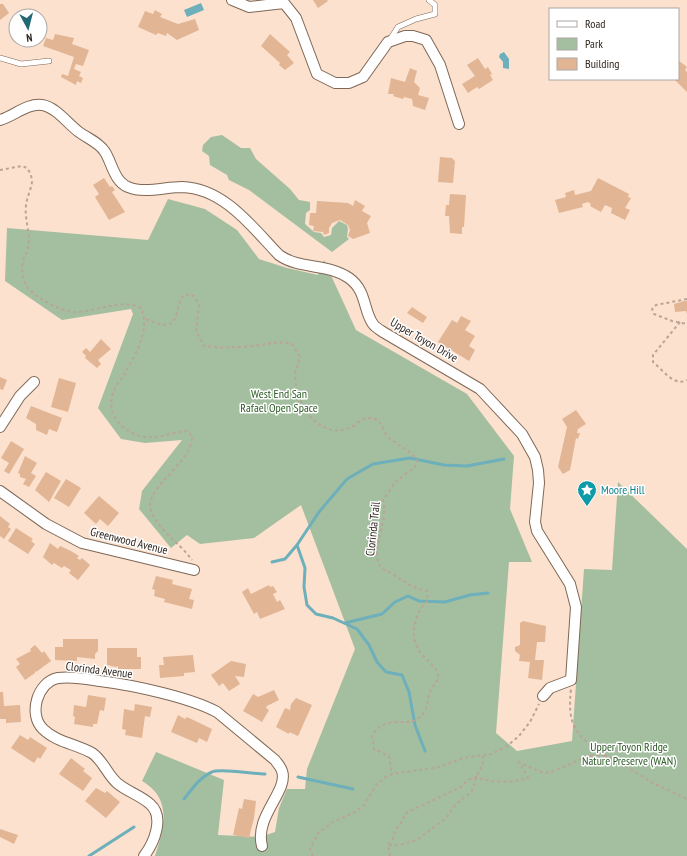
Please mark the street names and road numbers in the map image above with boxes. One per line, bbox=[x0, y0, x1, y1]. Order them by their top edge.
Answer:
street label: Upper Toyon Drive bbox=[388, 314, 461, 365]
street label: Clorinda Trail bbox=[362, 501, 383, 557]
street label: Greenwood Avenue bbox=[89, 524, 169, 557]
street label: Clorinda Avenue bbox=[65, 658, 133, 681]

